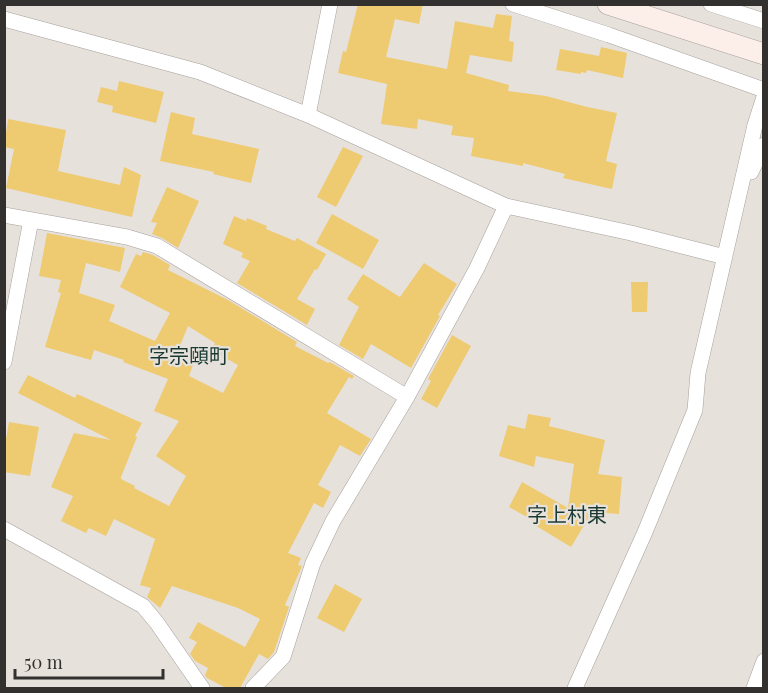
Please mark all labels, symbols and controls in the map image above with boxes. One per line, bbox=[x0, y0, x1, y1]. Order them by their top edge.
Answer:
district label: 字宗頤町 bbox=[149, 341, 229, 368]
district label: 字上村東 bbox=[527, 500, 607, 527]
scale bar bbox=[15, 642, 164, 680]
text: 50 m bbox=[24, 650, 63, 674]

